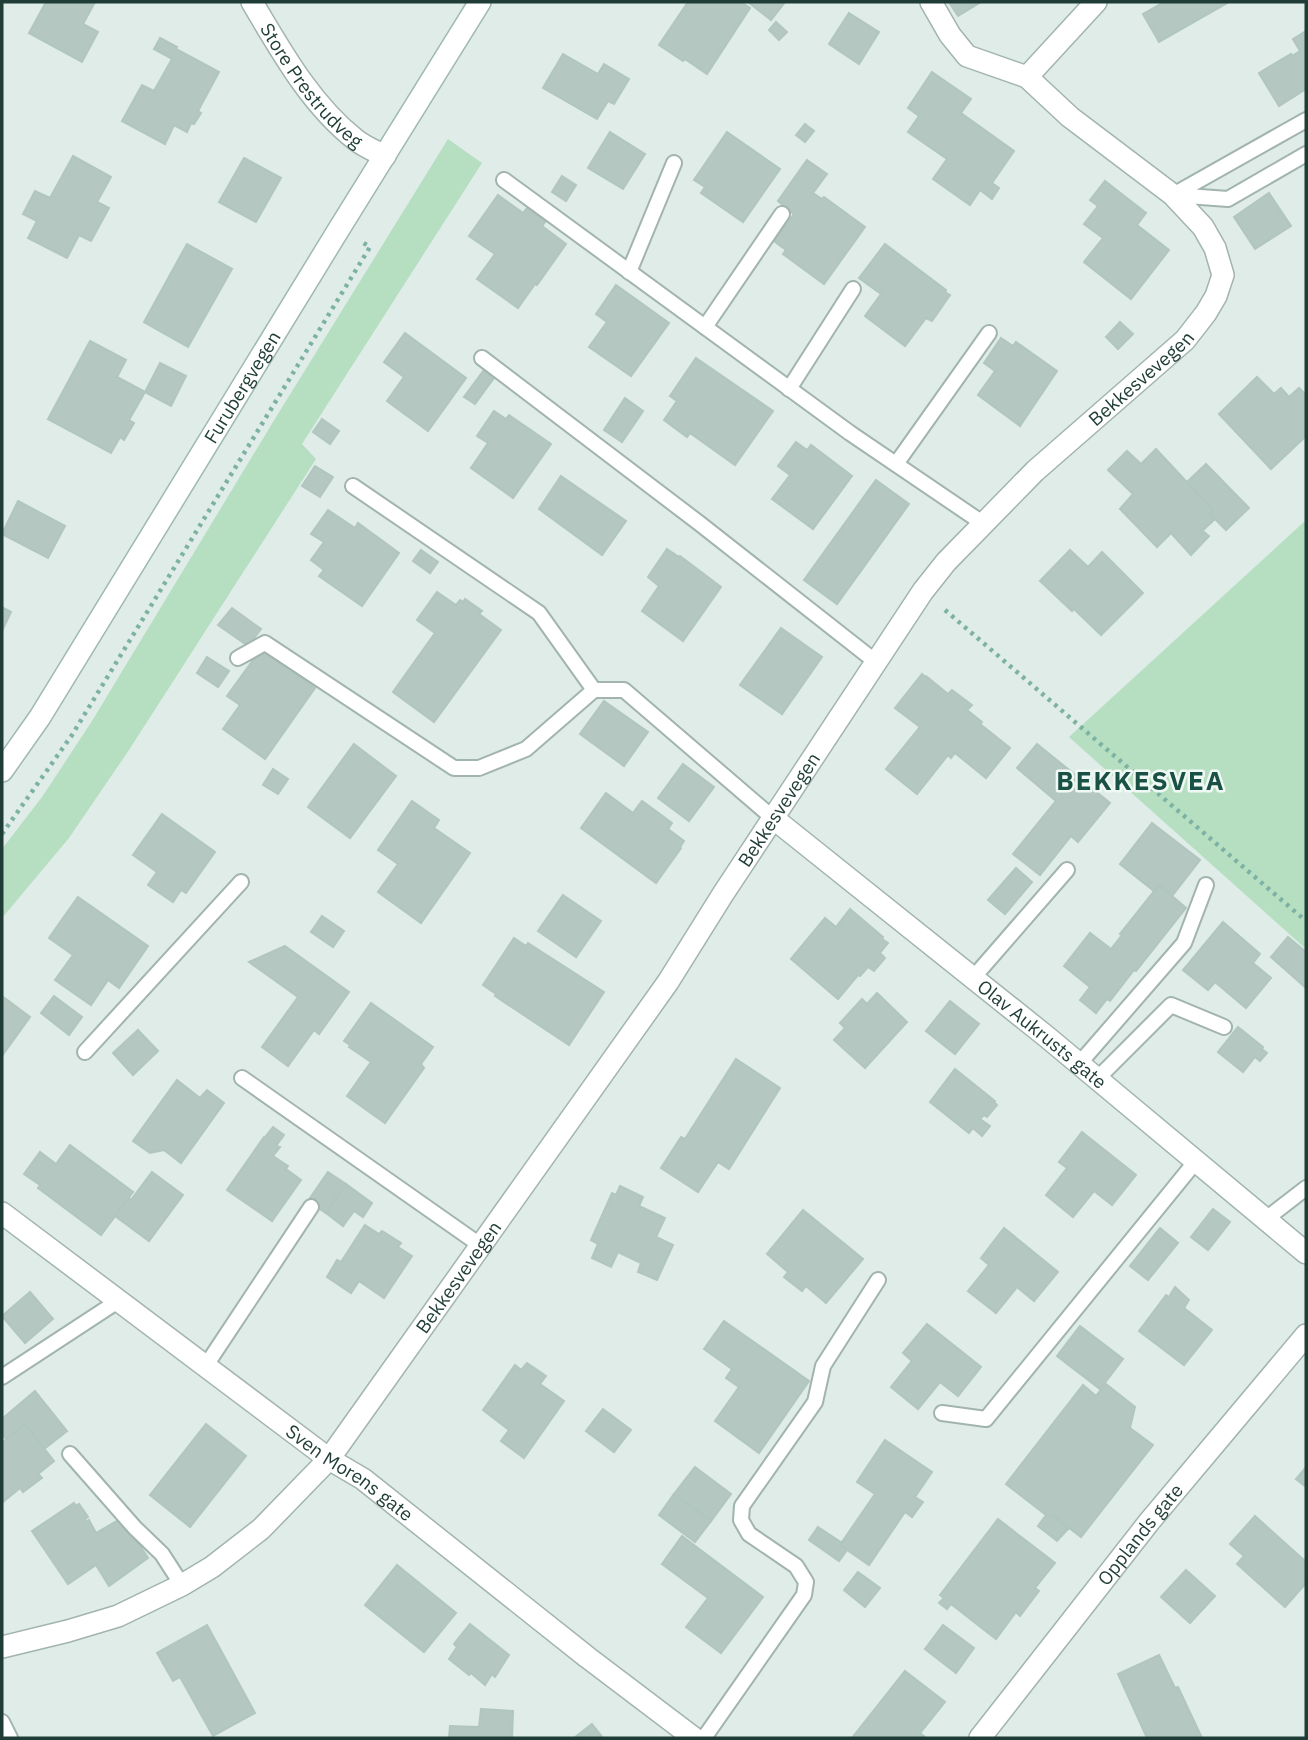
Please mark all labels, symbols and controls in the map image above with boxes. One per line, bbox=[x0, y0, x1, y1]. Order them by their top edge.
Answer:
street label: Store Prestrudveg bbox=[255, 19, 368, 153]
street label: Furubergvegen bbox=[199, 326, 286, 448]
street label: Bekkesvevegen bbox=[1083, 326, 1199, 431]
street label: Bekkesvevegen bbox=[732, 748, 825, 871]
district label: BEKKESVEA bbox=[1056, 763, 1226, 797]
street label: Olav Aukrusts gate bbox=[973, 974, 1112, 1094]
street label: Bekkesvevegen bbox=[410, 1216, 506, 1338]
street label: Sven Morens gate bbox=[281, 1419, 418, 1526]
street label: Opplands gate bbox=[1092, 1479, 1188, 1590]

